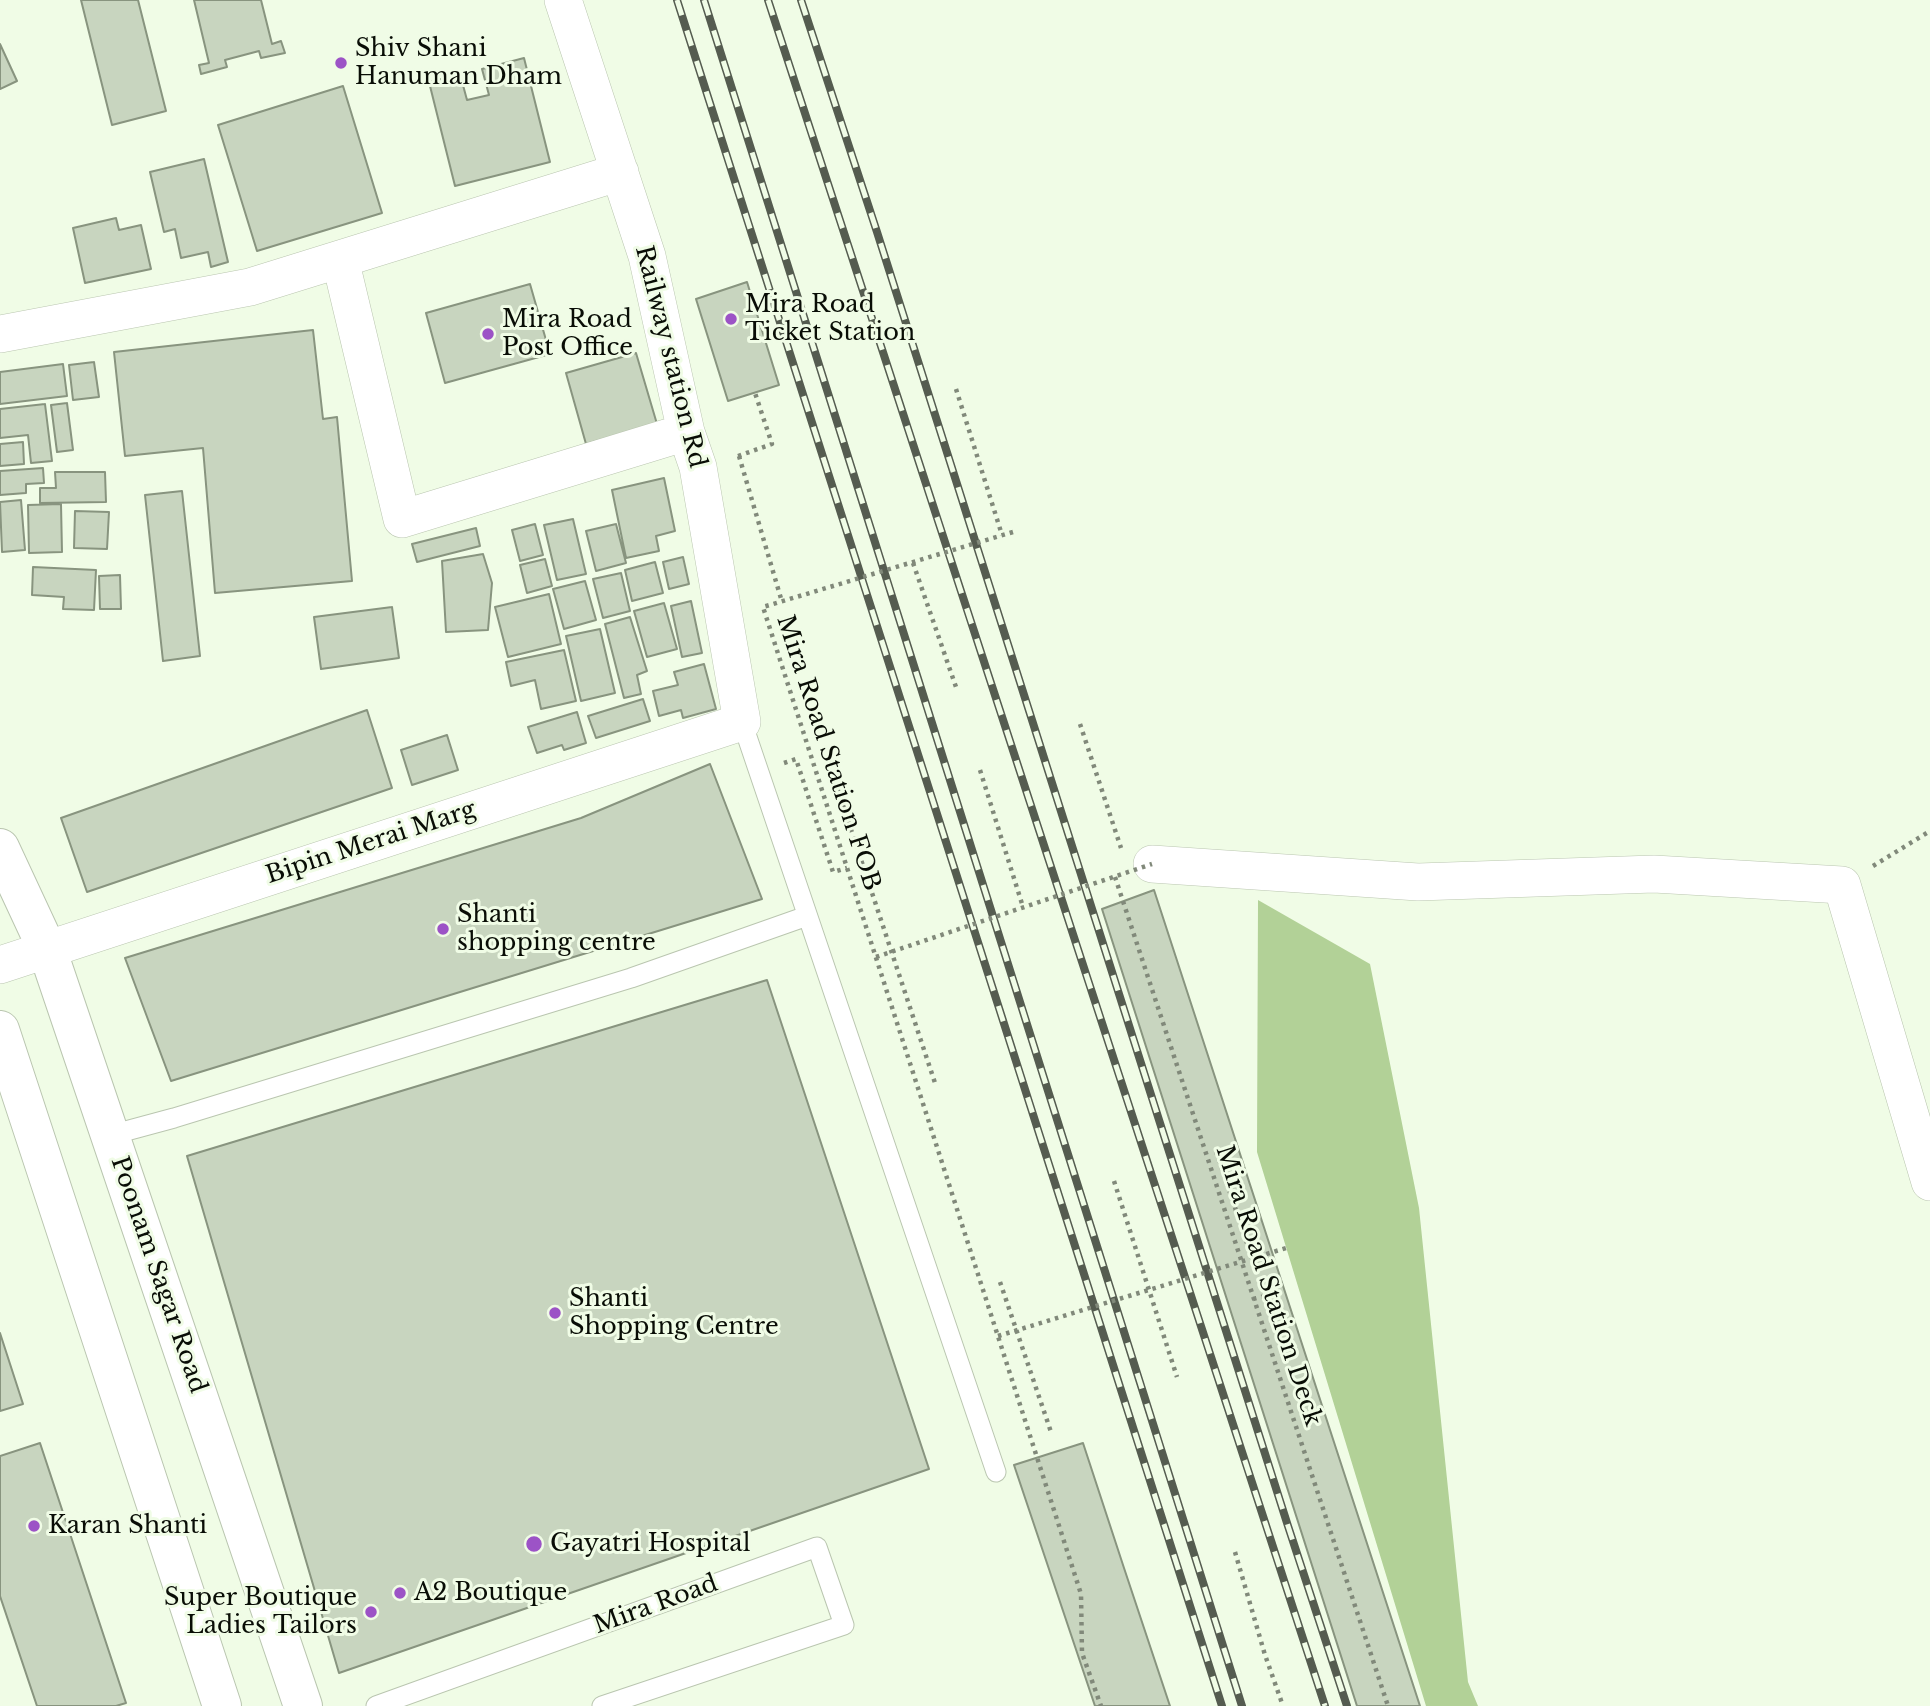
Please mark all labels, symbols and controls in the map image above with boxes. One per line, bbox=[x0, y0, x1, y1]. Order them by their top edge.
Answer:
place label: Shiv Shani Hanuman Dham bbox=[355, 35, 562, 91]
marker: Shiv Shani Hanuman Dham bbox=[333, 55, 349, 71]
street label: Railway station Rd bbox=[628, 243, 712, 471]
place label: Mira Road Ticket Station bbox=[745, 291, 915, 347]
place label: Mira Road Post Office bbox=[502, 306, 633, 362]
marker: Mira Road Ticket Station bbox=[723, 311, 739, 327]
marker: Mira Road Post Office bbox=[480, 326, 496, 342]
street label: Mira Road Station FOB bbox=[770, 612, 886, 894]
street label: Bipin Merai Marg bbox=[262, 795, 480, 891]
place label: Shanti shopping centre bbox=[457, 901, 656, 957]
marker: Shanti shopping centre bbox=[435, 921, 451, 937]
street label: Mira Road Station Deck bbox=[1209, 1142, 1327, 1430]
street label: Poonam Sagar Road bbox=[104, 1153, 212, 1397]
place label: Shanti Shopping Centre bbox=[569, 1285, 779, 1341]
marker: Shanti Shopping Centre bbox=[547, 1305, 563, 1321]
place label: Karan Shanti bbox=[48, 1512, 207, 1540]
marker: Karan Shanti bbox=[26, 1518, 42, 1534]
place label: Gayatri Hospital bbox=[550, 1530, 750, 1558]
marker: Gayatri Hospital bbox=[524, 1534, 544, 1554]
street label: Mira Road bbox=[590, 1569, 722, 1641]
place label: A2 Boutique bbox=[414, 1579, 567, 1607]
place label: Super Boutique Ladies Tailors bbox=[164, 1584, 357, 1640]
marker: A2 Boutique bbox=[392, 1585, 408, 1601]
marker: Super Boutique Ladies Tailors bbox=[363, 1604, 379, 1620]

